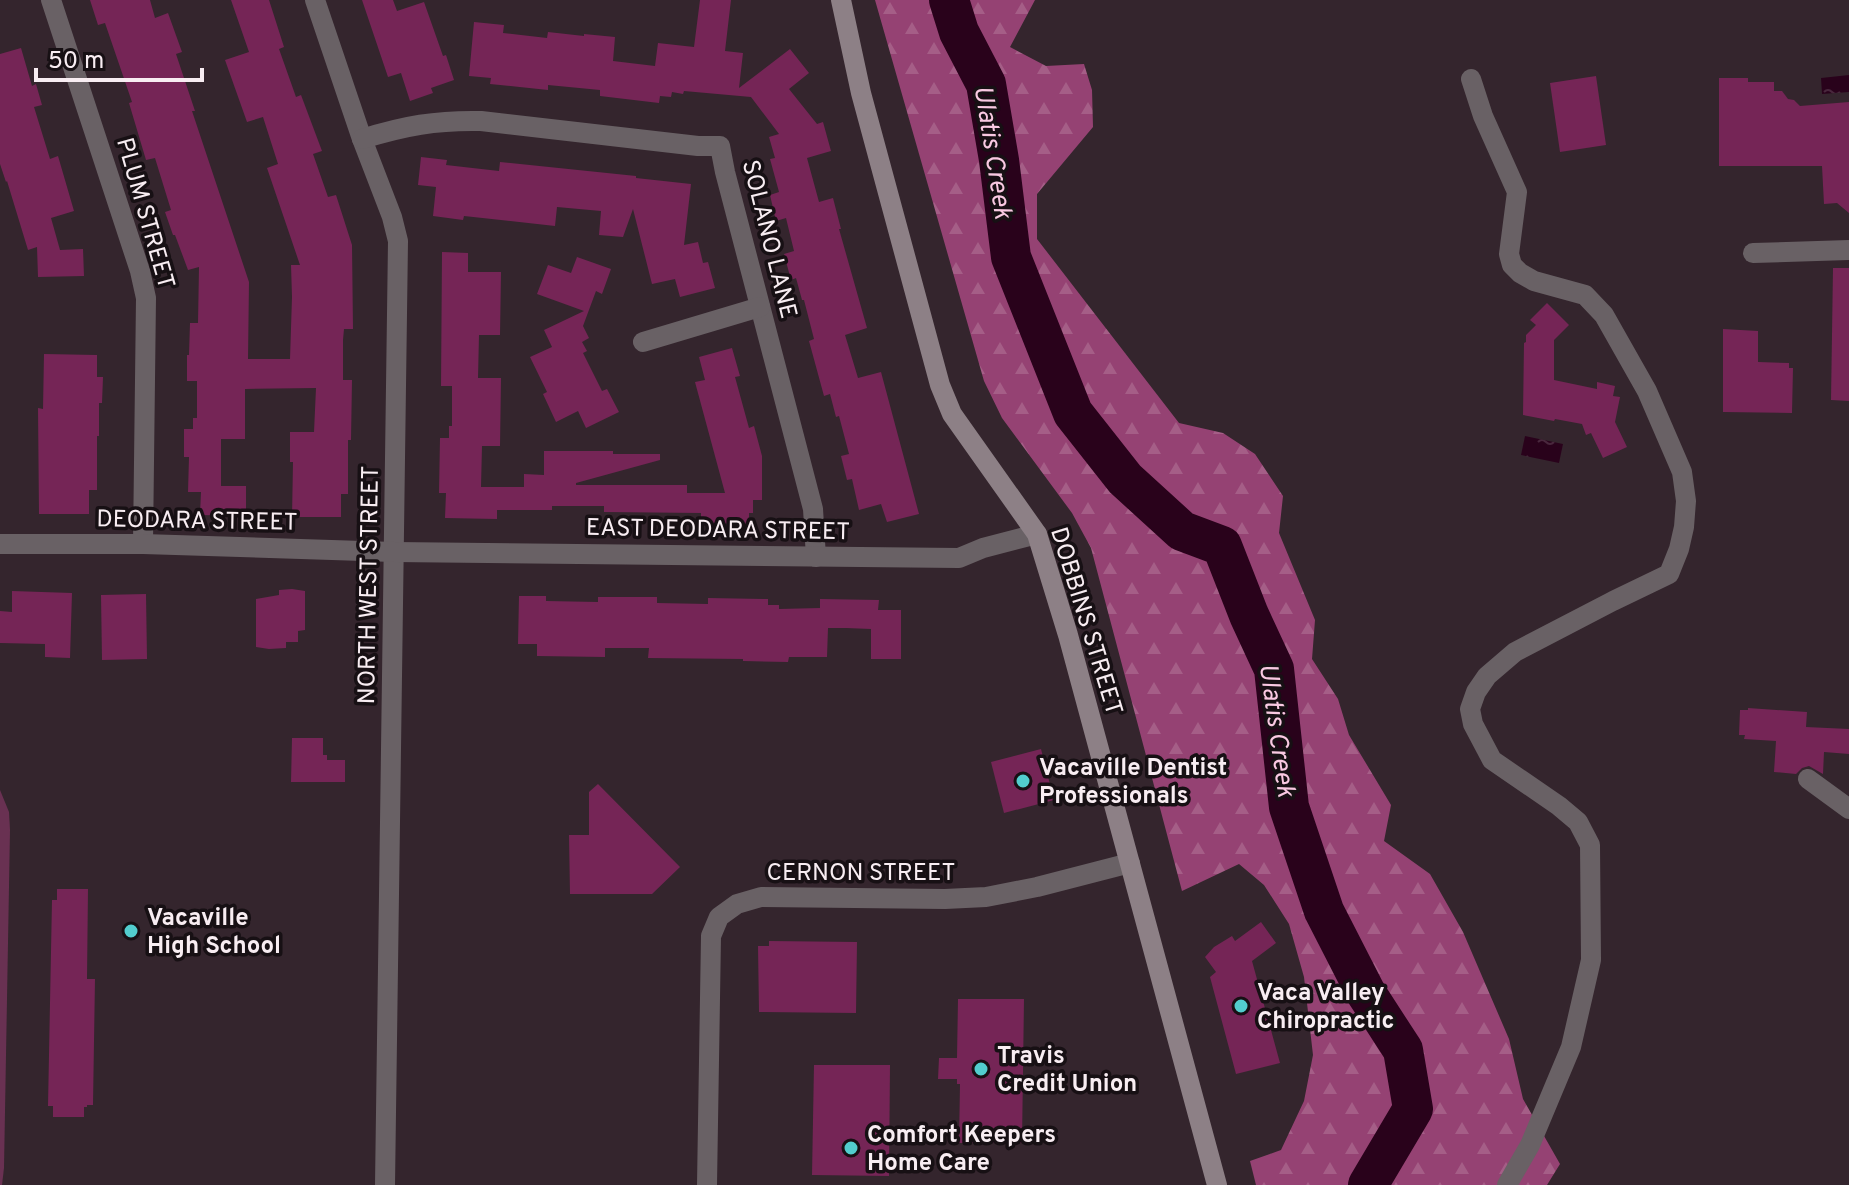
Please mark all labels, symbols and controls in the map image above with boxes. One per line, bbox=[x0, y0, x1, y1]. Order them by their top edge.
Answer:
scale bar bbox=[36, 32, 202, 82]
text: 50 m bbox=[48, 47, 104, 77]
water label: Ulatis Creek bbox=[965, 83, 1019, 223]
street label: PLUM STREET bbox=[108, 134, 180, 293]
street label: SOLANO LANE bbox=[734, 157, 802, 322]
street label: NORTH WEST STREET bbox=[353, 465, 387, 705]
street label: DEODARA STREET bbox=[96, 505, 298, 539]
street label: EAST DEODARA STREET bbox=[586, 514, 850, 548]
street label: DOBBINS STREET bbox=[1042, 524, 1128, 719]
water label: Ulatis Creek bbox=[1250, 661, 1301, 800]
place label: Vacaville Dentist Professionals bbox=[1039, 754, 1227, 812]
marker: Vacaville Dentist Professionals bbox=[1014, 772, 1032, 790]
street label: CERNON STREET bbox=[767, 859, 955, 889]
place label: Vacaville High School bbox=[147, 904, 281, 962]
marker: Vacaville High School bbox=[122, 922, 140, 940]
place label: Vaca Valley Chiropractic bbox=[1257, 979, 1395, 1037]
marker: Vaca Valley Chiropractic bbox=[1232, 997, 1250, 1015]
place label: Travis Credit Union bbox=[997, 1042, 1137, 1100]
marker: Travis Credit Union bbox=[972, 1060, 990, 1078]
place label: Comfort Keepers Home Care bbox=[867, 1121, 1056, 1179]
marker: Comfort Keepers Home Care bbox=[842, 1139, 860, 1157]

